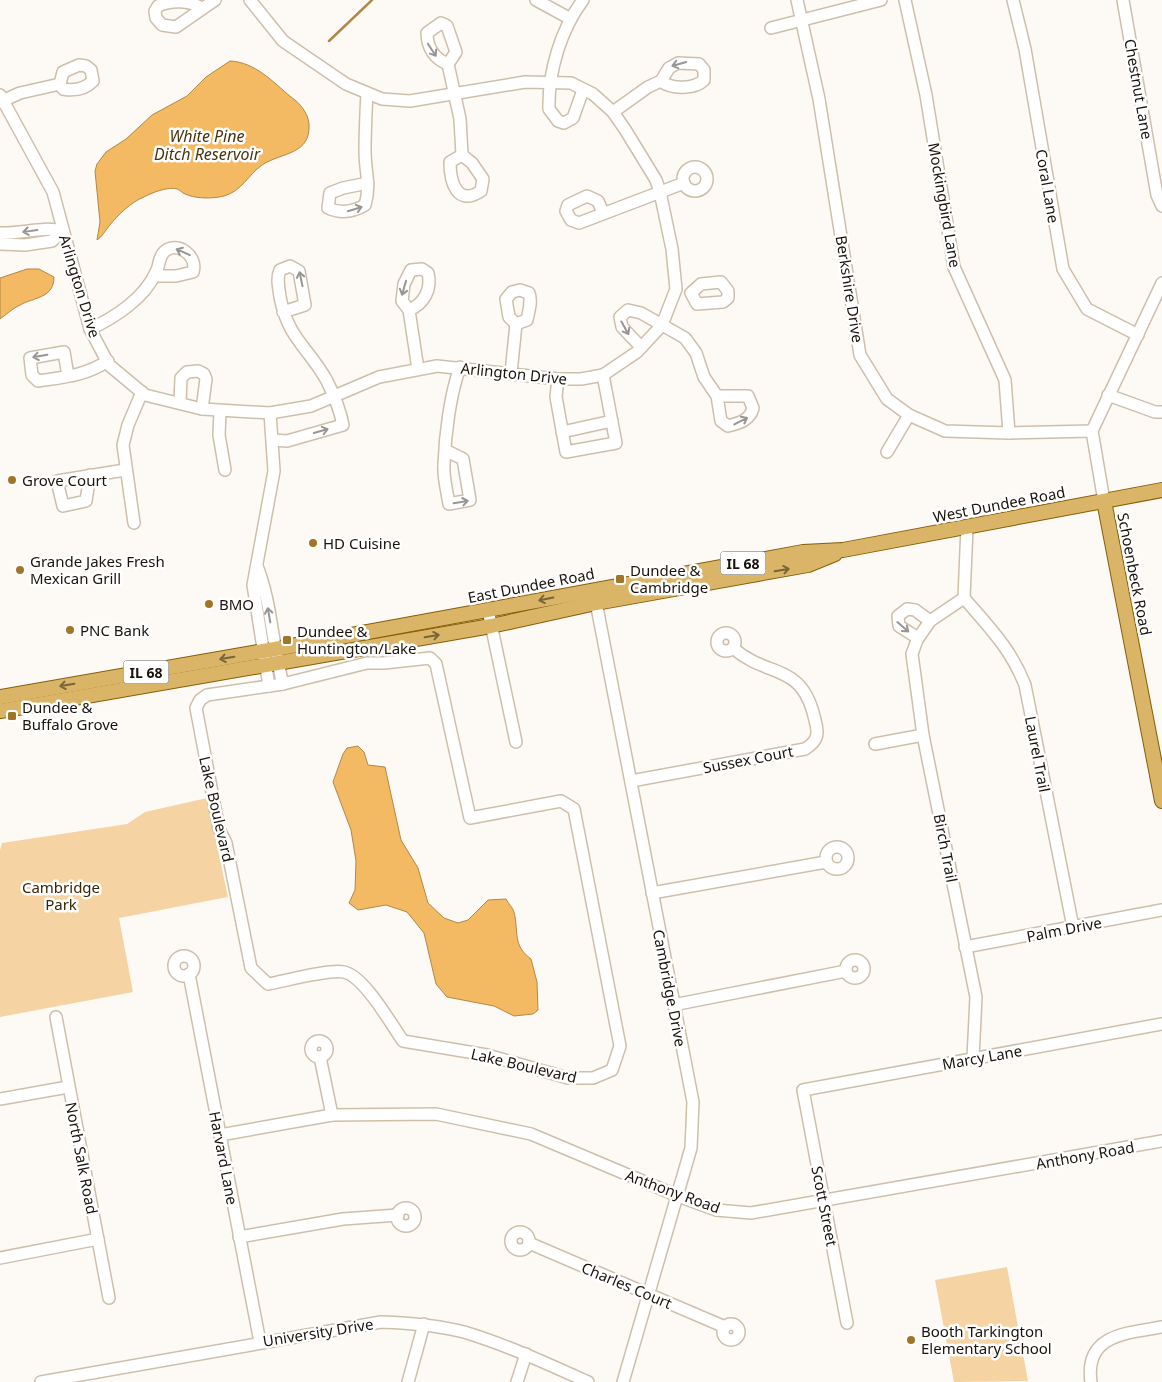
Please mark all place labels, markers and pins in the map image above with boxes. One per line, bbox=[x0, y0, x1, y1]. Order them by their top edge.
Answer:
place label: Grove Court bbox=[22, 470, 108, 490]
marker: Grove Court bbox=[6, 474, 18, 486]
place label: HD Cuisine bbox=[323, 533, 400, 553]
marker: HD Cuisine bbox=[307, 537, 319, 549]
place label: Grande Jakes Fresh Mexican Grill bbox=[30, 551, 165, 588]
place label: Dundee & Cambridge bbox=[630, 560, 708, 597]
marker: Grande Jakes Fresh Mexican Grill bbox=[14, 564, 26, 576]
marker: Dundee & Cambridge bbox=[614, 573, 626, 585]
place label: BMO bbox=[219, 594, 254, 614]
marker: BMO bbox=[203, 598, 215, 610]
place label: PNC Bank bbox=[80, 620, 149, 640]
place label: Dundee & Huntington/Lake bbox=[297, 621, 417, 658]
marker: PNC Bank bbox=[64, 624, 76, 636]
marker: Dundee & Huntington/Lake bbox=[281, 634, 293, 646]
place label: Dundee & Buffalo Grove bbox=[22, 697, 118, 734]
marker: Dundee & Buffalo Grove bbox=[6, 710, 18, 722]
place label: Booth Tarkington Elementary School bbox=[921, 1321, 1052, 1358]
marker: Booth Tarkington Elementary School bbox=[905, 1334, 917, 1346]

